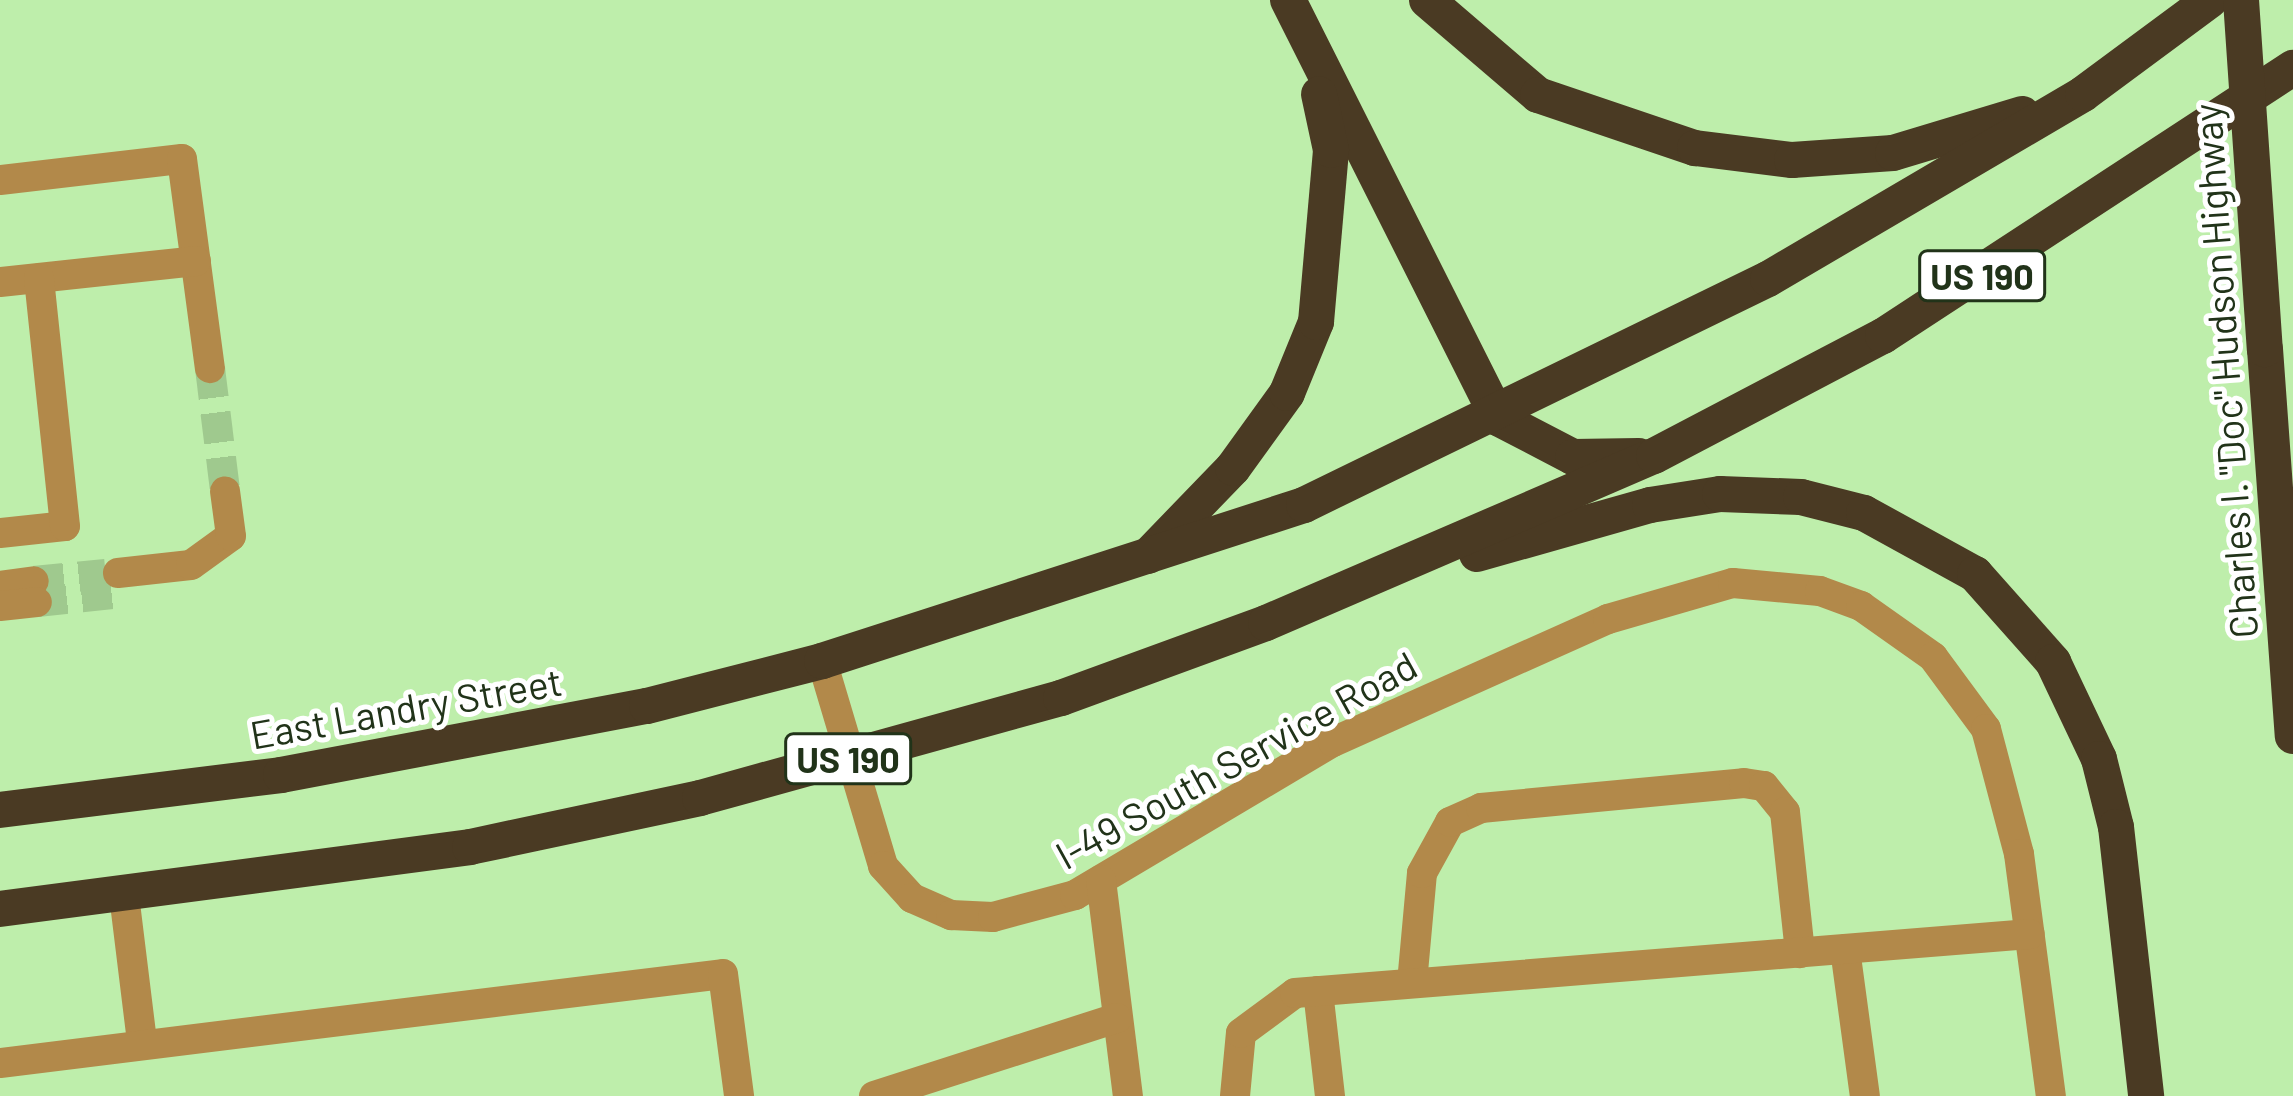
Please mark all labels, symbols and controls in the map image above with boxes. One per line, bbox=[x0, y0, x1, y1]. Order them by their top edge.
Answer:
street label: Charles I. "Doc" Hudson Highway bbox=[2183, 102, 2267, 640]
road number: US 190 bbox=[1916, 246, 2048, 306]
street label: I-49 South Service Road bbox=[1047, 641, 1425, 879]
street label: East Landry Street bbox=[246, 658, 566, 758]
road number: US 190 bbox=[782, 729, 914, 789]

